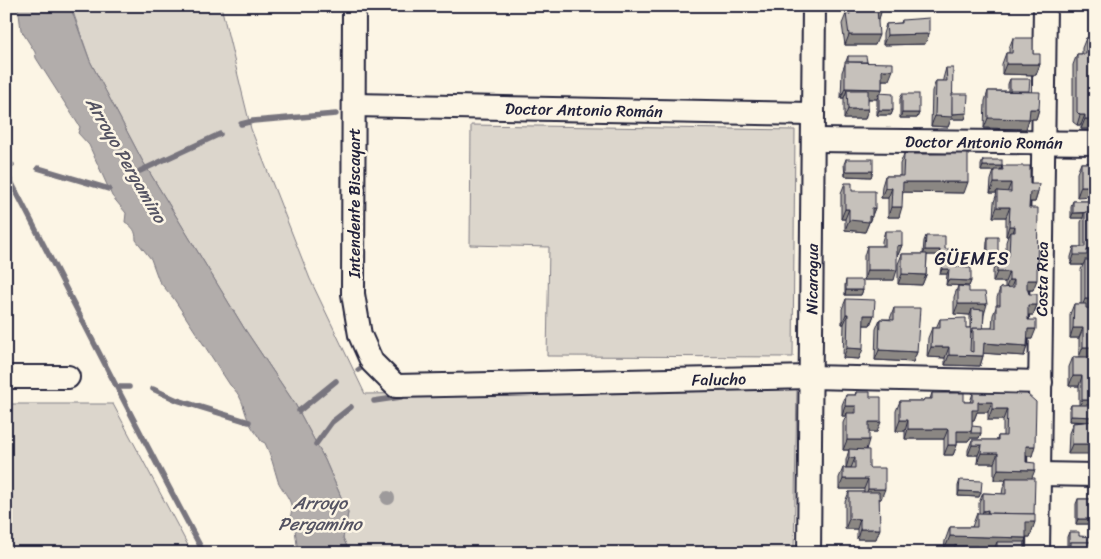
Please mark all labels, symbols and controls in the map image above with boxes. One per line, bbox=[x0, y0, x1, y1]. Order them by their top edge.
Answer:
water label: Arroyo Pergamino bbox=[76, 90, 176, 230]
street label: Doctor Antonio Román bbox=[505, 93, 663, 126]
street label: Doctor Antonio Román bbox=[905, 126, 1063, 157]
street label: Intendente Biscayart bbox=[340, 128, 369, 279]
street label: Costa Rica bbox=[1027, 241, 1056, 317]
street label: Nicaragua bbox=[797, 242, 826, 315]
district label: GÜEMES bbox=[934, 243, 1010, 275]
street label: Falucho bbox=[691, 364, 746, 394]
water label: Arroyo Pergamino bbox=[278, 487, 364, 540]

